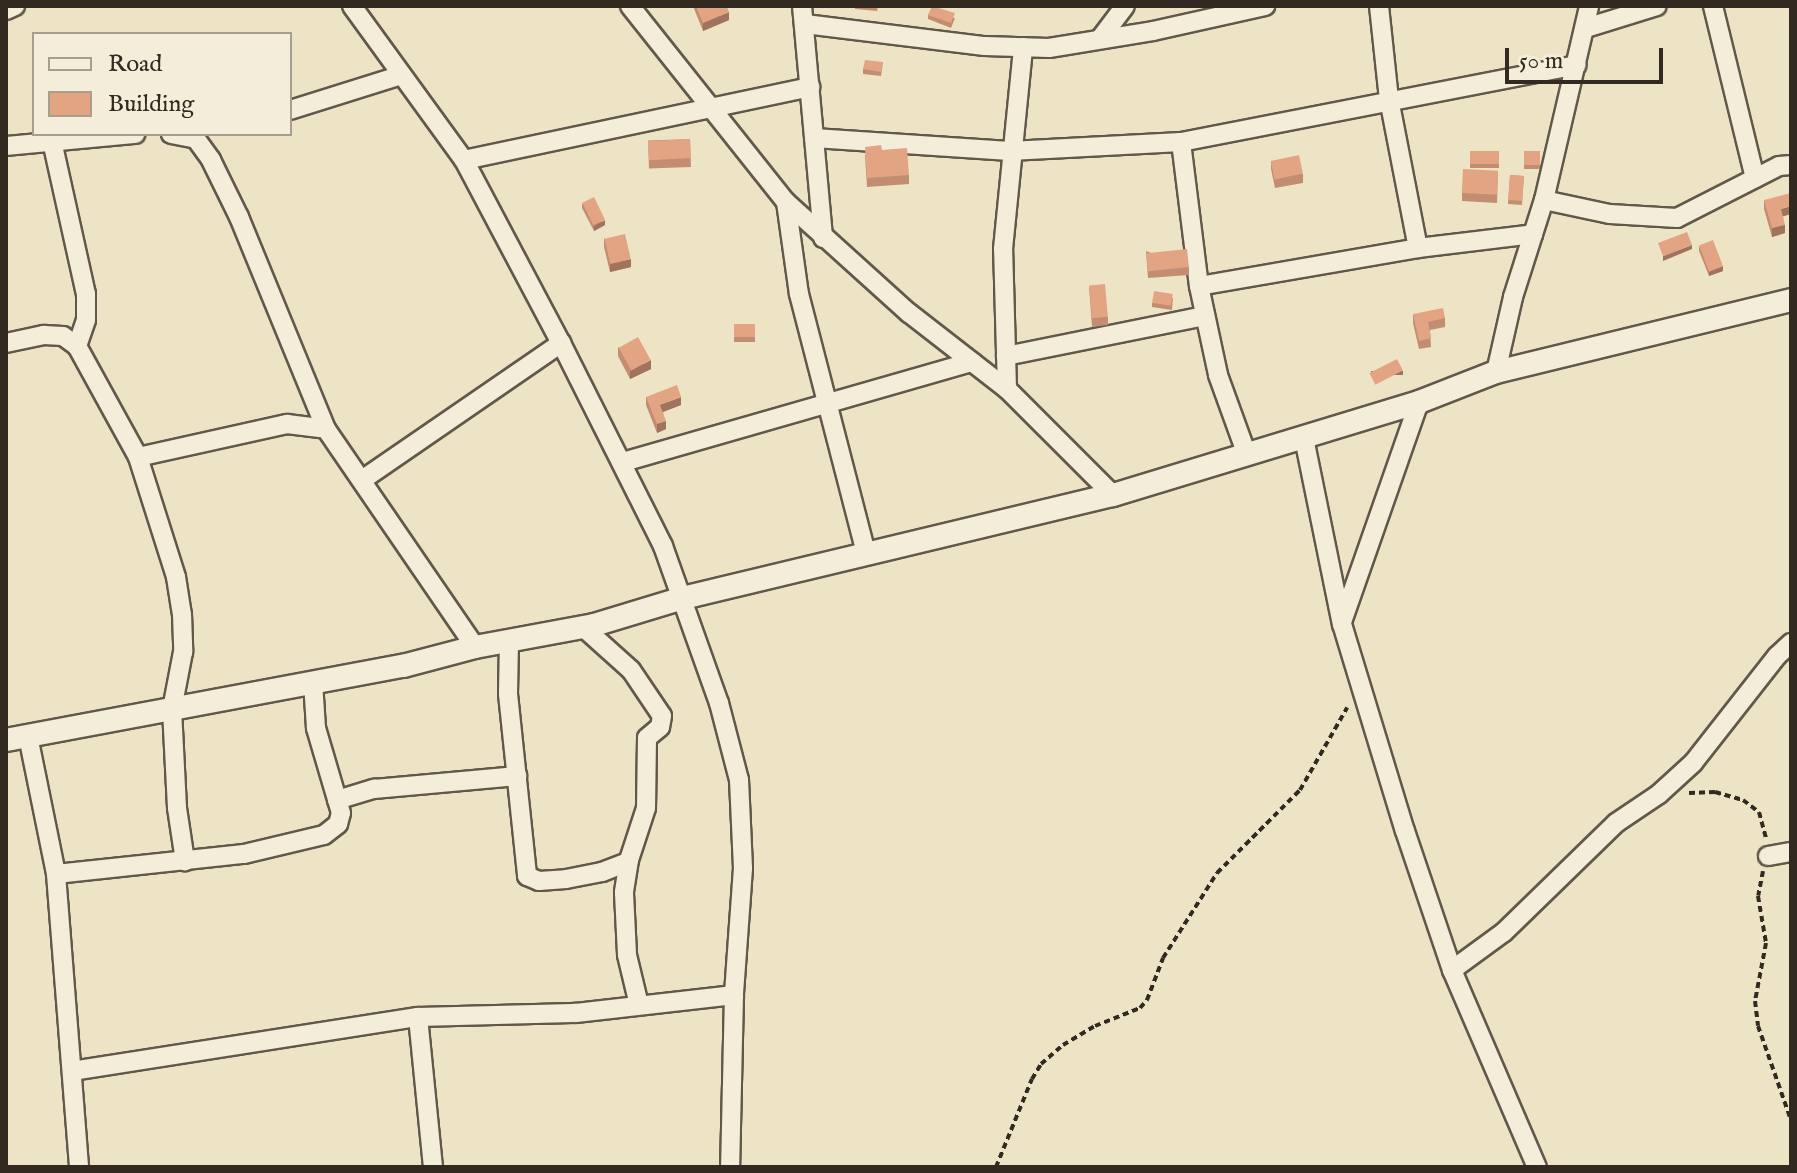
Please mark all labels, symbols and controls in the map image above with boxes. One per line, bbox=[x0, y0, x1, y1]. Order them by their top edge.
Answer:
legend bbox=[32, 32, 292, 136]
scale bar bbox=[1509, 32, 1667, 82]
text: 50 m bbox=[1519, 46, 1563, 77]
text: Road bbox=[108, 49, 162, 80]
text: Building bbox=[108, 89, 194, 120]

